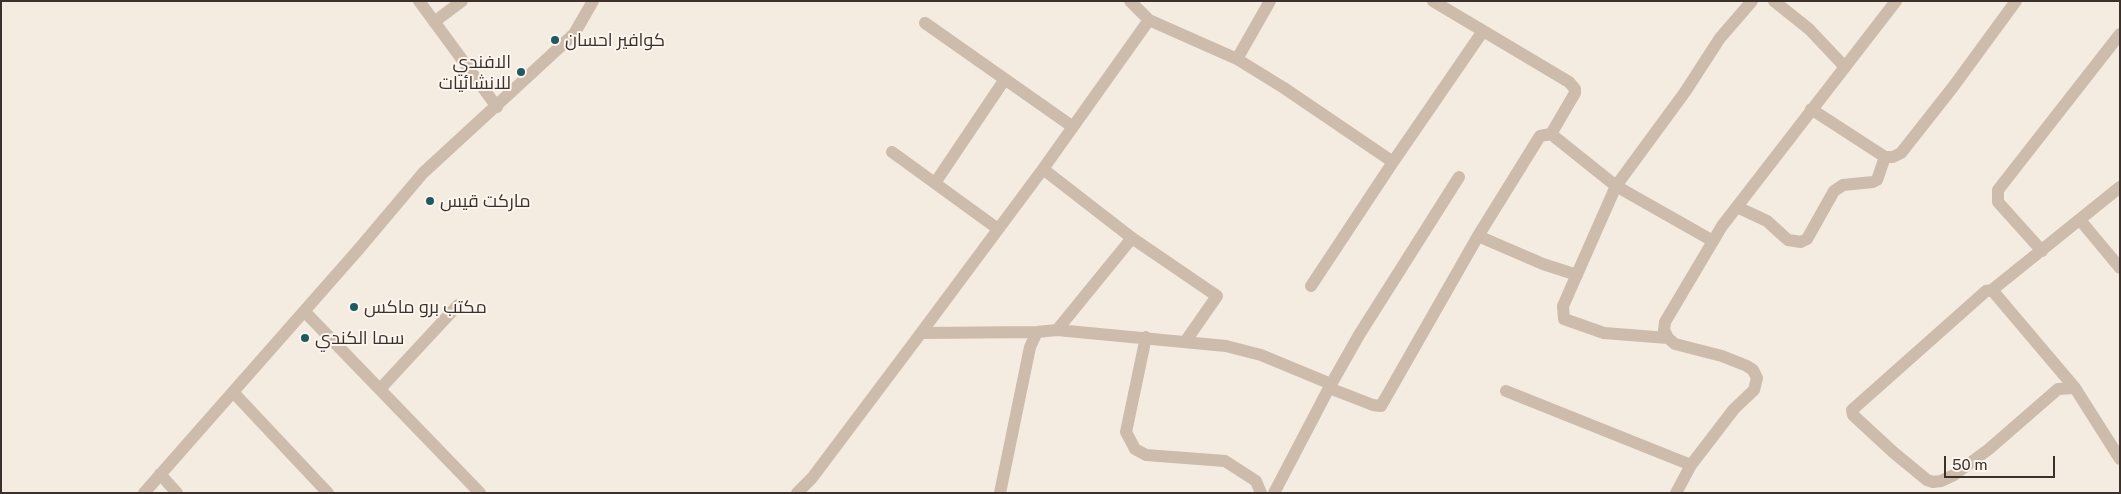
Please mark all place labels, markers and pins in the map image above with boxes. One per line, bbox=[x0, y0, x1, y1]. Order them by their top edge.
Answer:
place label: كوافير احسان bbox=[565, 29, 665, 51]
marker: كوافير احسان bbox=[549, 34, 561, 46]
place label: الافندي للانشائيات bbox=[439, 51, 511, 94]
marker: الافندي للانشائيات bbox=[515, 66, 527, 78]
place label: ماركت قيس bbox=[440, 190, 531, 212]
marker: ماركت قيس bbox=[424, 195, 436, 207]
place label: مكتب برو ماكس bbox=[364, 296, 487, 318]
marker: مكتب برو ماكس bbox=[348, 301, 360, 313]
place label: سما الكندي bbox=[315, 327, 404, 349]
marker: سما الكندي bbox=[299, 332, 311, 344]

